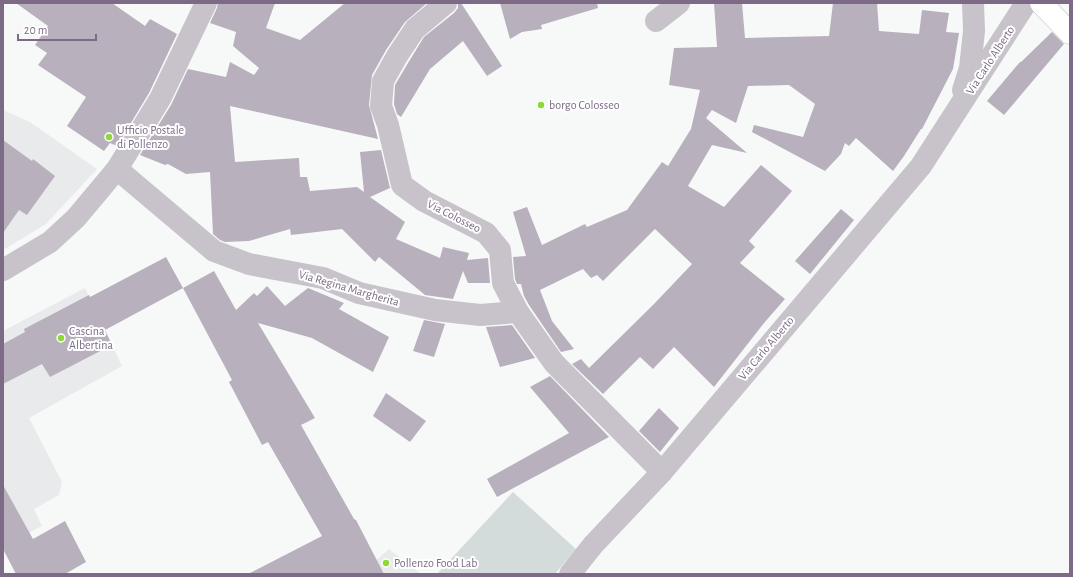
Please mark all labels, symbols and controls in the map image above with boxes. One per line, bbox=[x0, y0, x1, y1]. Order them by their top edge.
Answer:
scale bar bbox=[18, 16, 96, 42]
text: 20 m bbox=[24, 24, 47, 36]
street label: Via Carlo Alberto bbox=[964, 24, 1016, 96]
place label: borgo Colosseo bbox=[549, 99, 620, 111]
marker: borgo Colosseo bbox=[536, 100, 546, 110]
place label: Ufficio Postale di Pollenzo bbox=[117, 124, 184, 150]
marker: Ufficio Postale di Pollenzo bbox=[104, 132, 114, 142]
street label: Via Colosseo bbox=[425, 197, 483, 235]
street label: Via Regina Margherita bbox=[297, 268, 401, 308]
street label: Via Carlo Alberto bbox=[736, 314, 796, 382]
place label: Cascina Albertina bbox=[69, 325, 113, 351]
marker: Cascina Albertina bbox=[56, 333, 66, 343]
place label: Pollenzo Food Lab bbox=[394, 557, 477, 569]
marker: Pollenzo Food Lab bbox=[381, 558, 391, 568]

